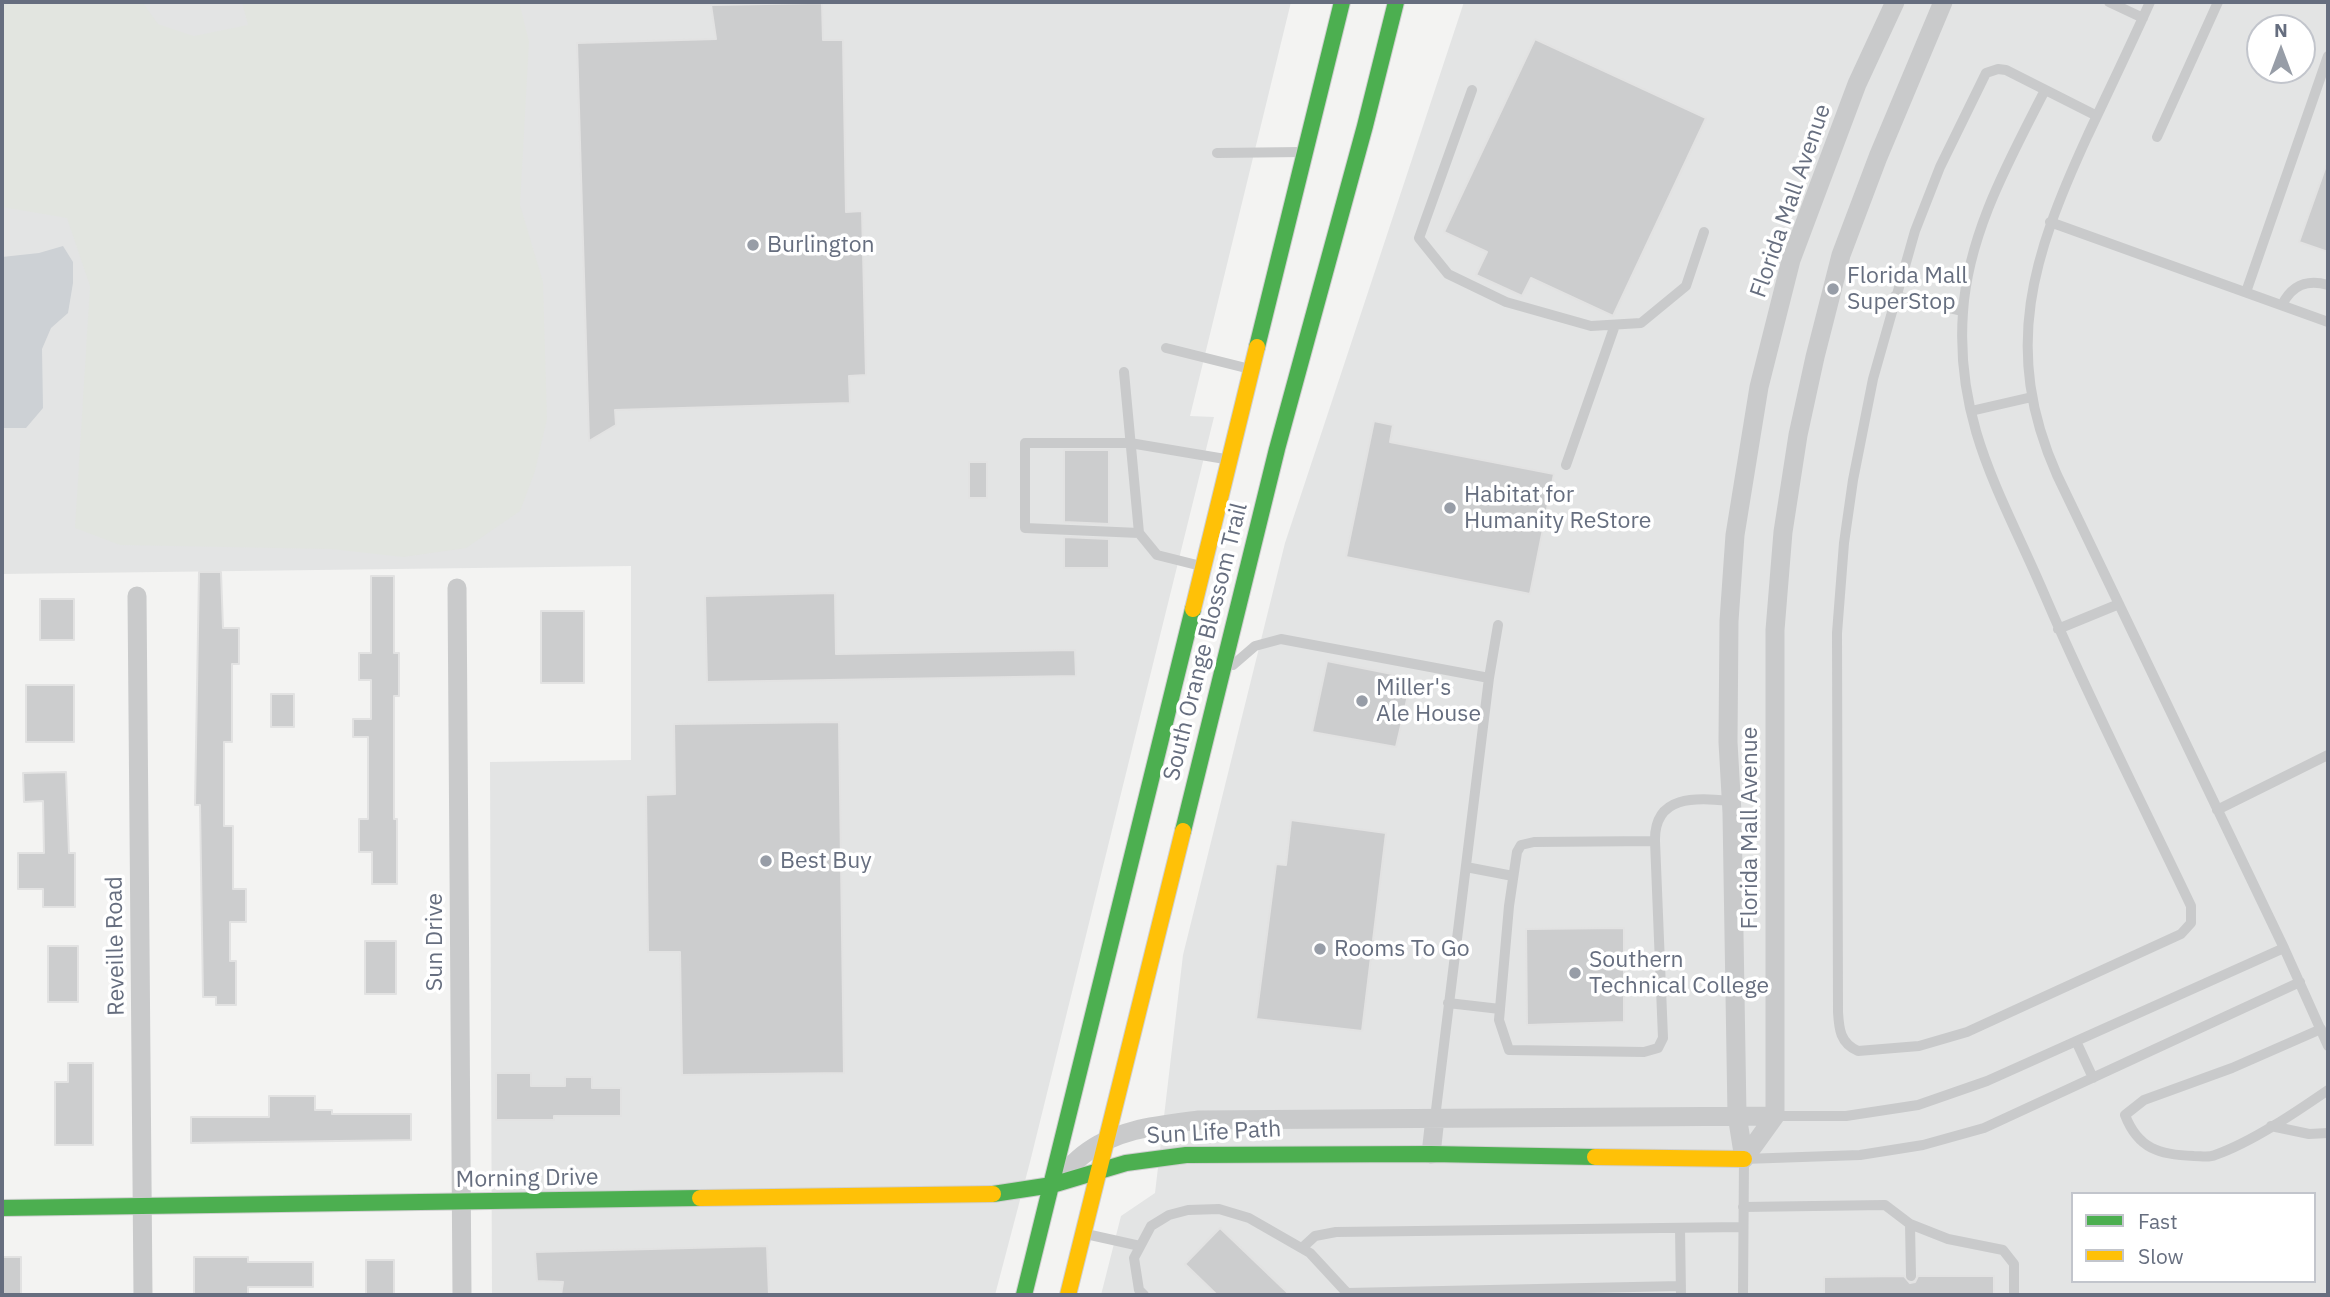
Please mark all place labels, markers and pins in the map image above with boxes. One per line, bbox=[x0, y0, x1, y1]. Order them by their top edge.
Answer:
place label: Burlington bbox=[767, 231, 875, 259]
marker: Burlington bbox=[745, 237, 761, 253]
place label: Florida Mall SuperStop bbox=[1847, 262, 1968, 316]
marker: Florida Mall SuperStop bbox=[1825, 281, 1841, 297]
place label: Habitat for Humanity ReStore bbox=[1464, 481, 1651, 535]
marker: Habitat for Humanity ReStore bbox=[1442, 500, 1458, 516]
place label: Miller's Ale House bbox=[1376, 674, 1481, 728]
marker: Miller's Ale House bbox=[1354, 693, 1370, 709]
place label: Best Buy bbox=[780, 847, 872, 875]
marker: Best Buy bbox=[758, 853, 774, 869]
place label: Rooms To Go bbox=[1334, 935, 1470, 963]
marker: Rooms To Go bbox=[1312, 941, 1328, 957]
place label: Southern Technical College bbox=[1589, 946, 1769, 1000]
marker: Southern Technical College bbox=[1567, 965, 1583, 981]

